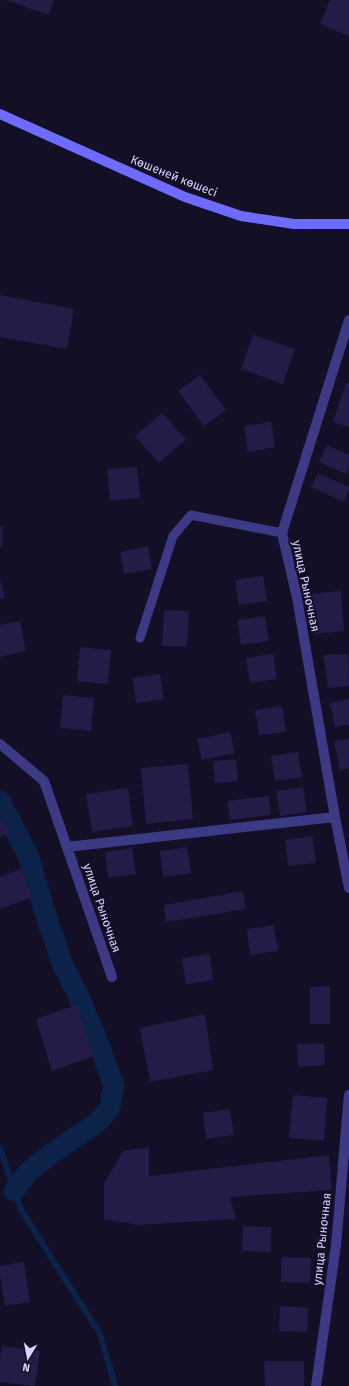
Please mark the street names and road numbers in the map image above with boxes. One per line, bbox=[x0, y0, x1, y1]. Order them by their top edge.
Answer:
street label: Көшеней көшесі bbox=[129, 152, 219, 200]
street label: улица Рыночная bbox=[289, 539, 323, 633]
street label: улица Рыночная bbox=[80, 862, 124, 954]
street label: улица Рыночная bbox=[310, 1192, 334, 1286]

